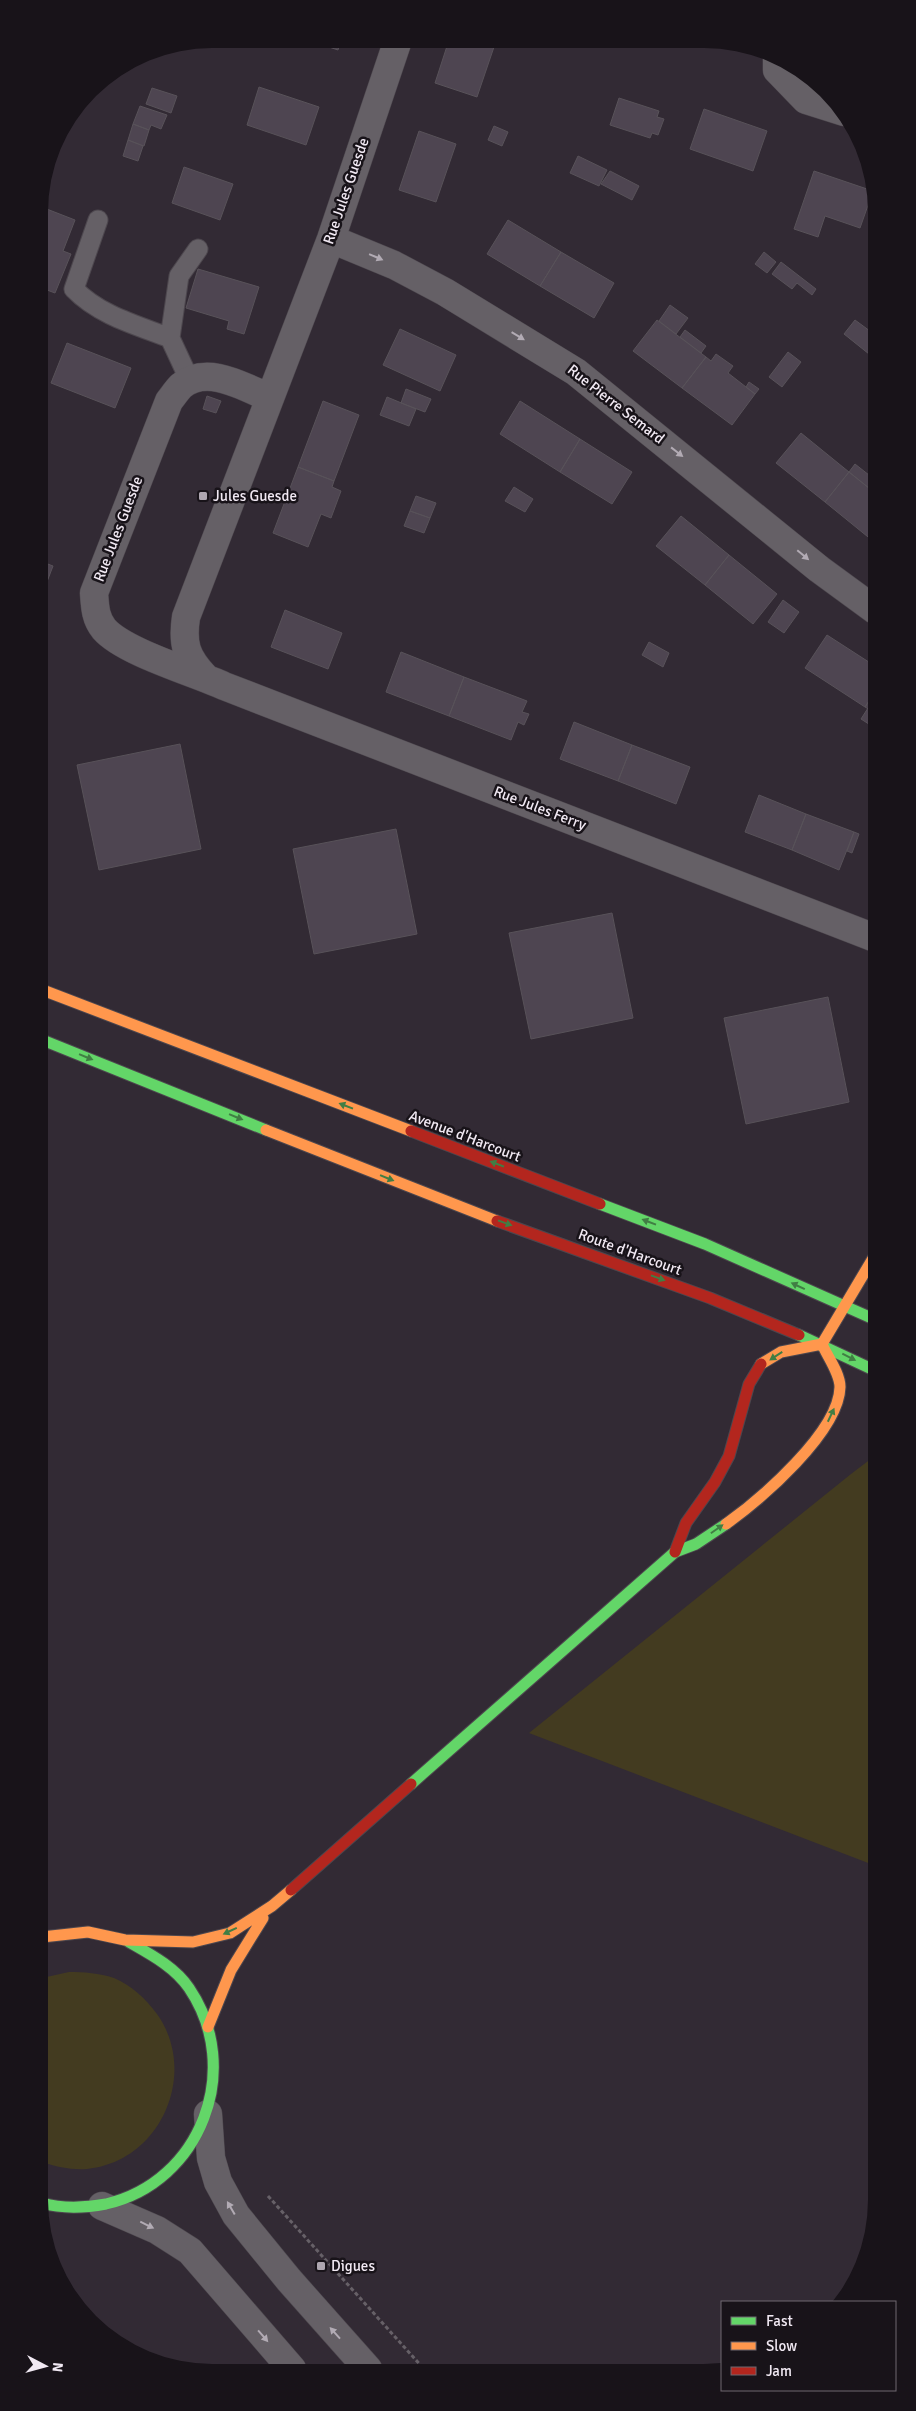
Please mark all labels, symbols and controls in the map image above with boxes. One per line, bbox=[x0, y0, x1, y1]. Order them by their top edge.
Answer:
street label: Rue Jules Guesde bbox=[319, 135, 373, 247]
one-way arrow bbox=[369, 254, 383, 262]
one-way arrow bbox=[511, 332, 524, 341]
street label: Rue Pierre Semard bbox=[564, 361, 668, 447]
one-way arrow bbox=[670, 447, 684, 457]
street label: Rue Jules Guesde bbox=[90, 474, 146, 584]
place label: Jules Guesde bbox=[213, 487, 297, 505]
marker: Jules Guesde bbox=[197, 490, 209, 502]
one-way arrow bbox=[796, 550, 809, 561]
street label: Rue Jules Ferry bbox=[491, 782, 589, 834]
one-way arrow bbox=[78, 1053, 93, 1061]
one-way arrow bbox=[338, 1102, 353, 1109]
street label: Avenue d'Harcourt bbox=[407, 1106, 523, 1166]
one-way arrow bbox=[229, 1114, 243, 1122]
one-way arrow bbox=[490, 1160, 505, 1167]
one-way arrow bbox=[380, 1174, 395, 1182]
one-way arrow bbox=[641, 1218, 656, 1226]
one-way arrow bbox=[498, 1219, 513, 1227]
street label: Route d'Harcourt bbox=[576, 1225, 684, 1279]
one-way arrow bbox=[651, 1274, 666, 1282]
one-way arrow bbox=[791, 1282, 805, 1290]
one-way arrow bbox=[769, 1351, 782, 1360]
one-way arrow bbox=[842, 1353, 856, 1361]
one-way arrow bbox=[828, 1408, 836, 1422]
one-way arrow bbox=[710, 1524, 724, 1534]
one-way arrow bbox=[223, 1928, 237, 1936]
one-way arrow bbox=[227, 2201, 236, 2214]
one-way arrow bbox=[140, 2221, 154, 2229]
place label: Digues bbox=[331, 2257, 375, 2275]
marker: Digues bbox=[315, 2260, 327, 2272]
legend bbox=[721, 2301, 896, 2391]
text: Fast bbox=[766, 2312, 793, 2330]
one-way arrow bbox=[329, 2327, 341, 2339]
one-way arrow bbox=[257, 2329, 269, 2341]
text: Slow bbox=[766, 2337, 797, 2355]
north arrow bbox=[20, 2341, 70, 2391]
text: N bbox=[48, 2362, 66, 2373]
text: Jam bbox=[766, 2362, 792, 2380]

